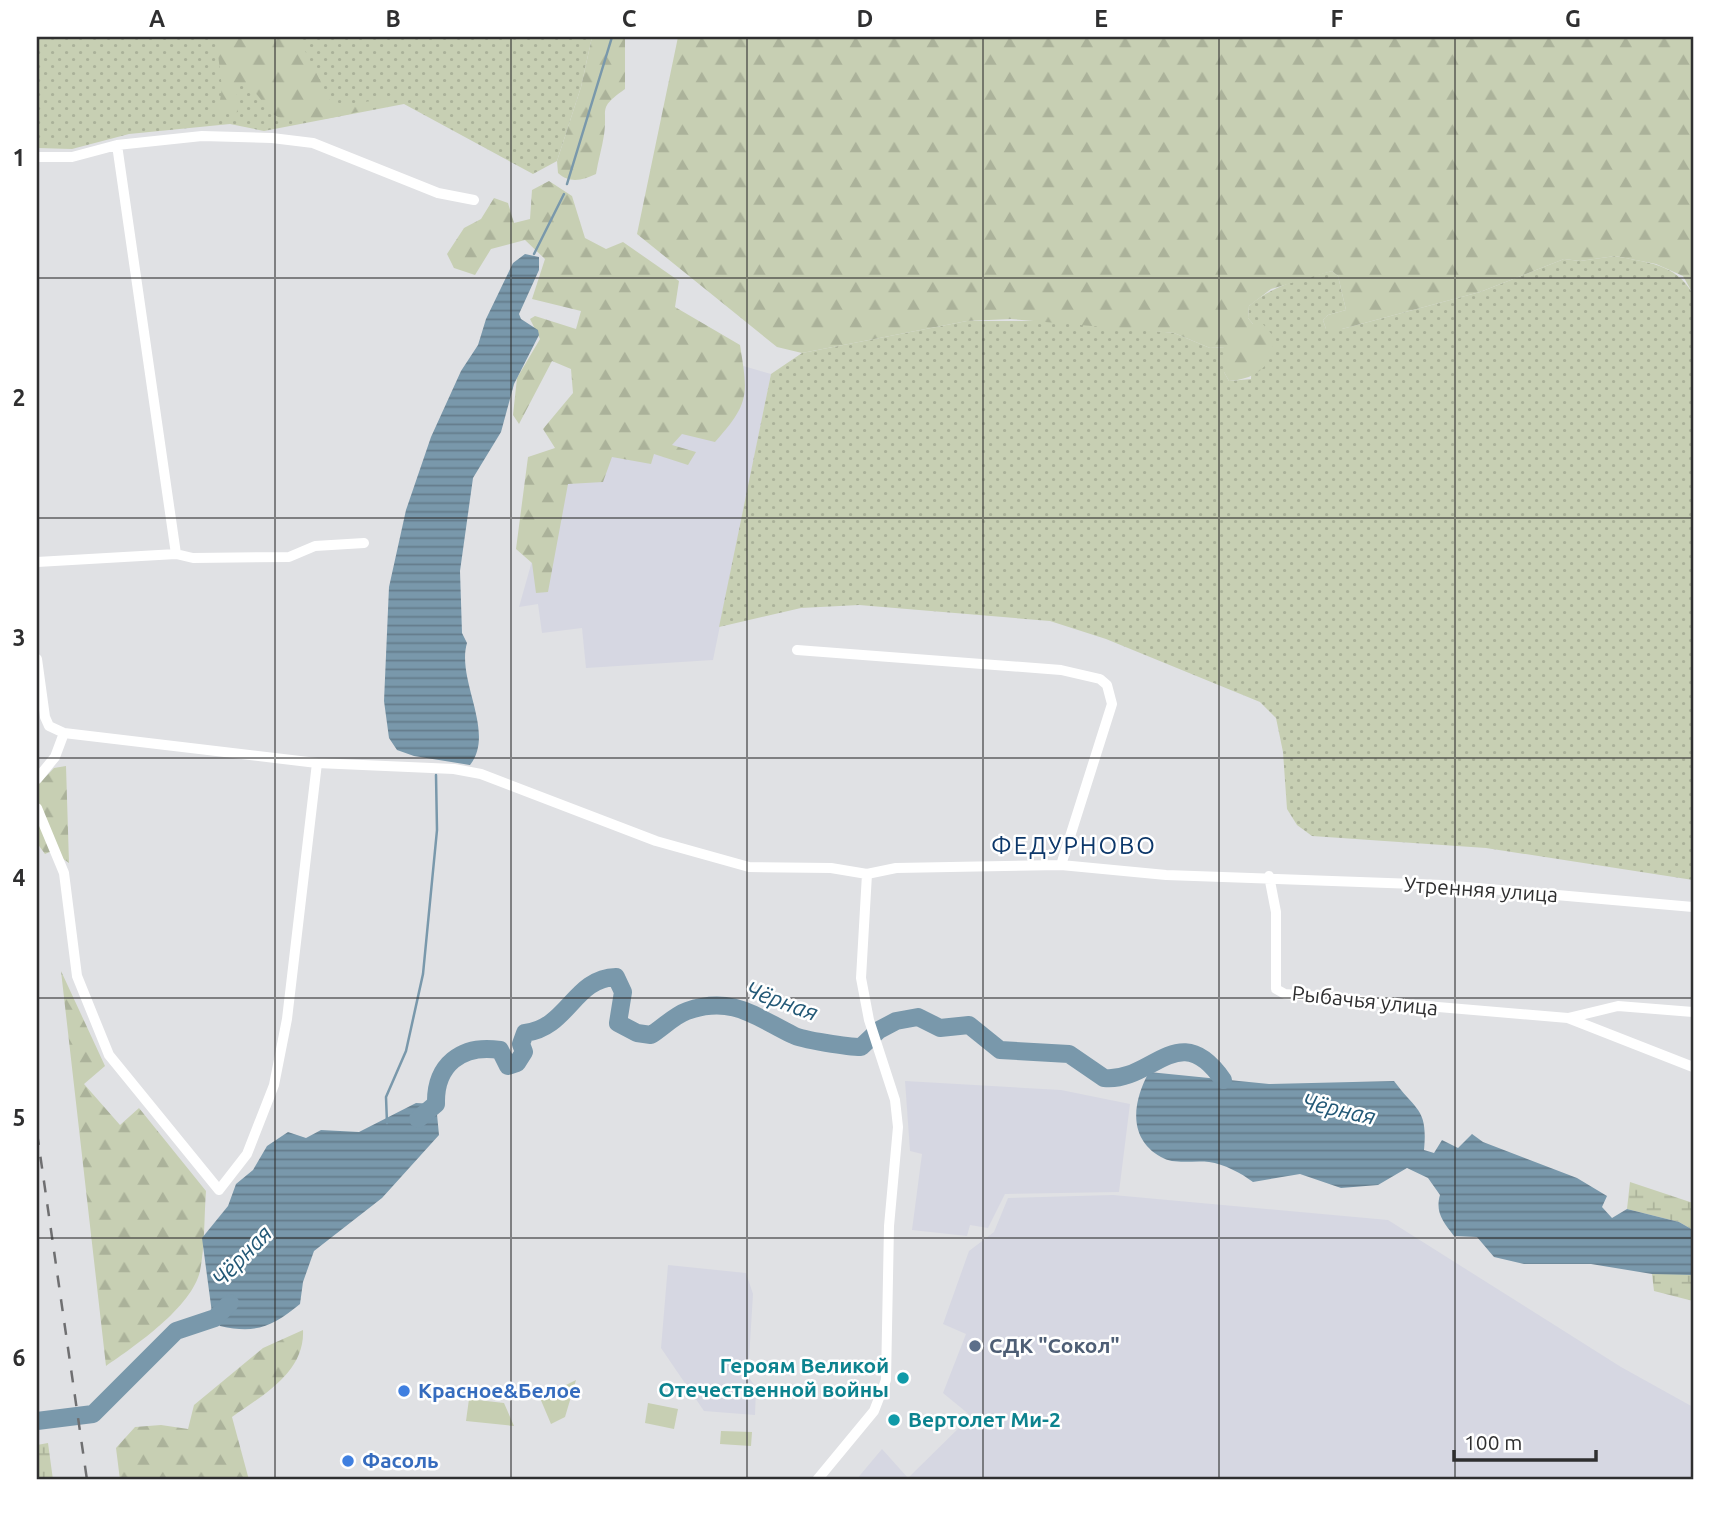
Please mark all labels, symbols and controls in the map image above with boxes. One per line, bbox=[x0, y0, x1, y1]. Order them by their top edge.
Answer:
text: A bbox=[149, 6, 165, 31]
text: B bbox=[385, 6, 401, 31]
text: C bbox=[622, 6, 637, 31]
text: D bbox=[857, 6, 873, 31]
text: E bbox=[1094, 6, 1108, 31]
text: F bbox=[1331, 6, 1344, 31]
text: G bbox=[1565, 6, 1581, 31]
text: 1 bbox=[13, 145, 25, 170]
text: 2 bbox=[13, 385, 25, 410]
text: 3 bbox=[13, 625, 25, 650]
district label: ФЕДУРНОВО bbox=[991, 832, 1157, 859]
text: 4 bbox=[13, 865, 26, 890]
street label: Утренняя улица bbox=[1403, 872, 1559, 906]
water label: Чёрная bbox=[743, 976, 821, 1025]
street label: Рыбачья улица bbox=[1291, 980, 1439, 1020]
water label: Чёрная bbox=[1300, 1088, 1378, 1129]
text: 5 bbox=[13, 1105, 25, 1130]
water label: Чёрная bbox=[207, 1220, 277, 1291]
place label: СДК "Сокол" bbox=[989, 1333, 1120, 1357]
marker: СДК "Сокол" bbox=[967, 1338, 983, 1354]
text: 6 bbox=[13, 1345, 26, 1370]
place label: Героям Великой Отечественной войны bbox=[658, 1353, 889, 1401]
marker: Героям Великой Отечественной войны bbox=[895, 1370, 911, 1386]
place label: Красное&Белое bbox=[418, 1378, 581, 1402]
marker: Красное&Белое bbox=[396, 1383, 412, 1399]
place label: Вертолет Ми-2 bbox=[908, 1407, 1061, 1431]
marker: Вертолет Ми-2 bbox=[886, 1412, 902, 1428]
scale bar bbox=[1454, 1419, 1595, 1463]
text: 100 m bbox=[1464, 1430, 1522, 1454]
place label: Фасоль bbox=[362, 1448, 439, 1472]
marker: Фасоль bbox=[340, 1453, 356, 1469]

